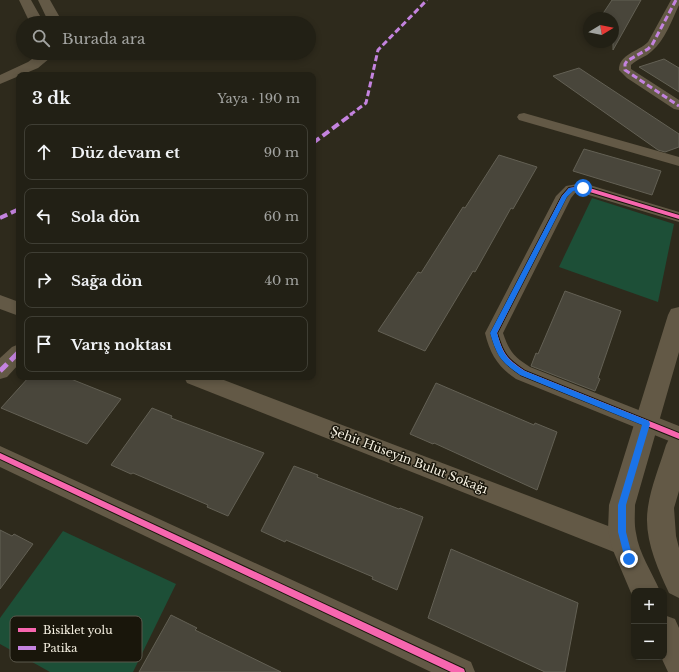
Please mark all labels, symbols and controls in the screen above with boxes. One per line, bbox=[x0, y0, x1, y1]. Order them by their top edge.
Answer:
north arrow bbox=[583, 12, 619, 48]
search box bbox=[16, 16, 316, 60]
icon: search bbox=[30, 27, 52, 49]
text: Burada ara bbox=[62, 29, 145, 48]
text: 3 dk bbox=[32, 88, 70, 109]
text: Yaya · 190 m bbox=[217, 90, 300, 107]
icon: ahead bbox=[33, 141, 55, 163]
text: Düz devam et bbox=[71, 143, 180, 162]
text: 90 m bbox=[264, 144, 299, 161]
route start bbox=[574, 179, 592, 197]
icon: left bbox=[33, 205, 55, 227]
text: Sola dön bbox=[71, 207, 140, 226]
text: 60 m bbox=[264, 208, 299, 225]
icon: right bbox=[33, 269, 55, 291]
text: Sağa dön bbox=[71, 271, 143, 290]
text: 40 m bbox=[264, 272, 299, 289]
icon: arrive bbox=[33, 333, 55, 355]
text: Varış noktası bbox=[71, 335, 172, 354]
street label: Şehit Hüseyin Bulut Sokağı bbox=[328, 423, 490, 497]
route end bbox=[620, 550, 638, 568]
map controls bbox=[631, 588, 667, 660]
button: + bbox=[631, 588, 667, 624]
legend bbox=[10, 616, 142, 662]
text: Bisiklet yolu bbox=[43, 623, 113, 637]
button: − bbox=[631, 624, 667, 660]
text: Patika bbox=[43, 641, 78, 655]

